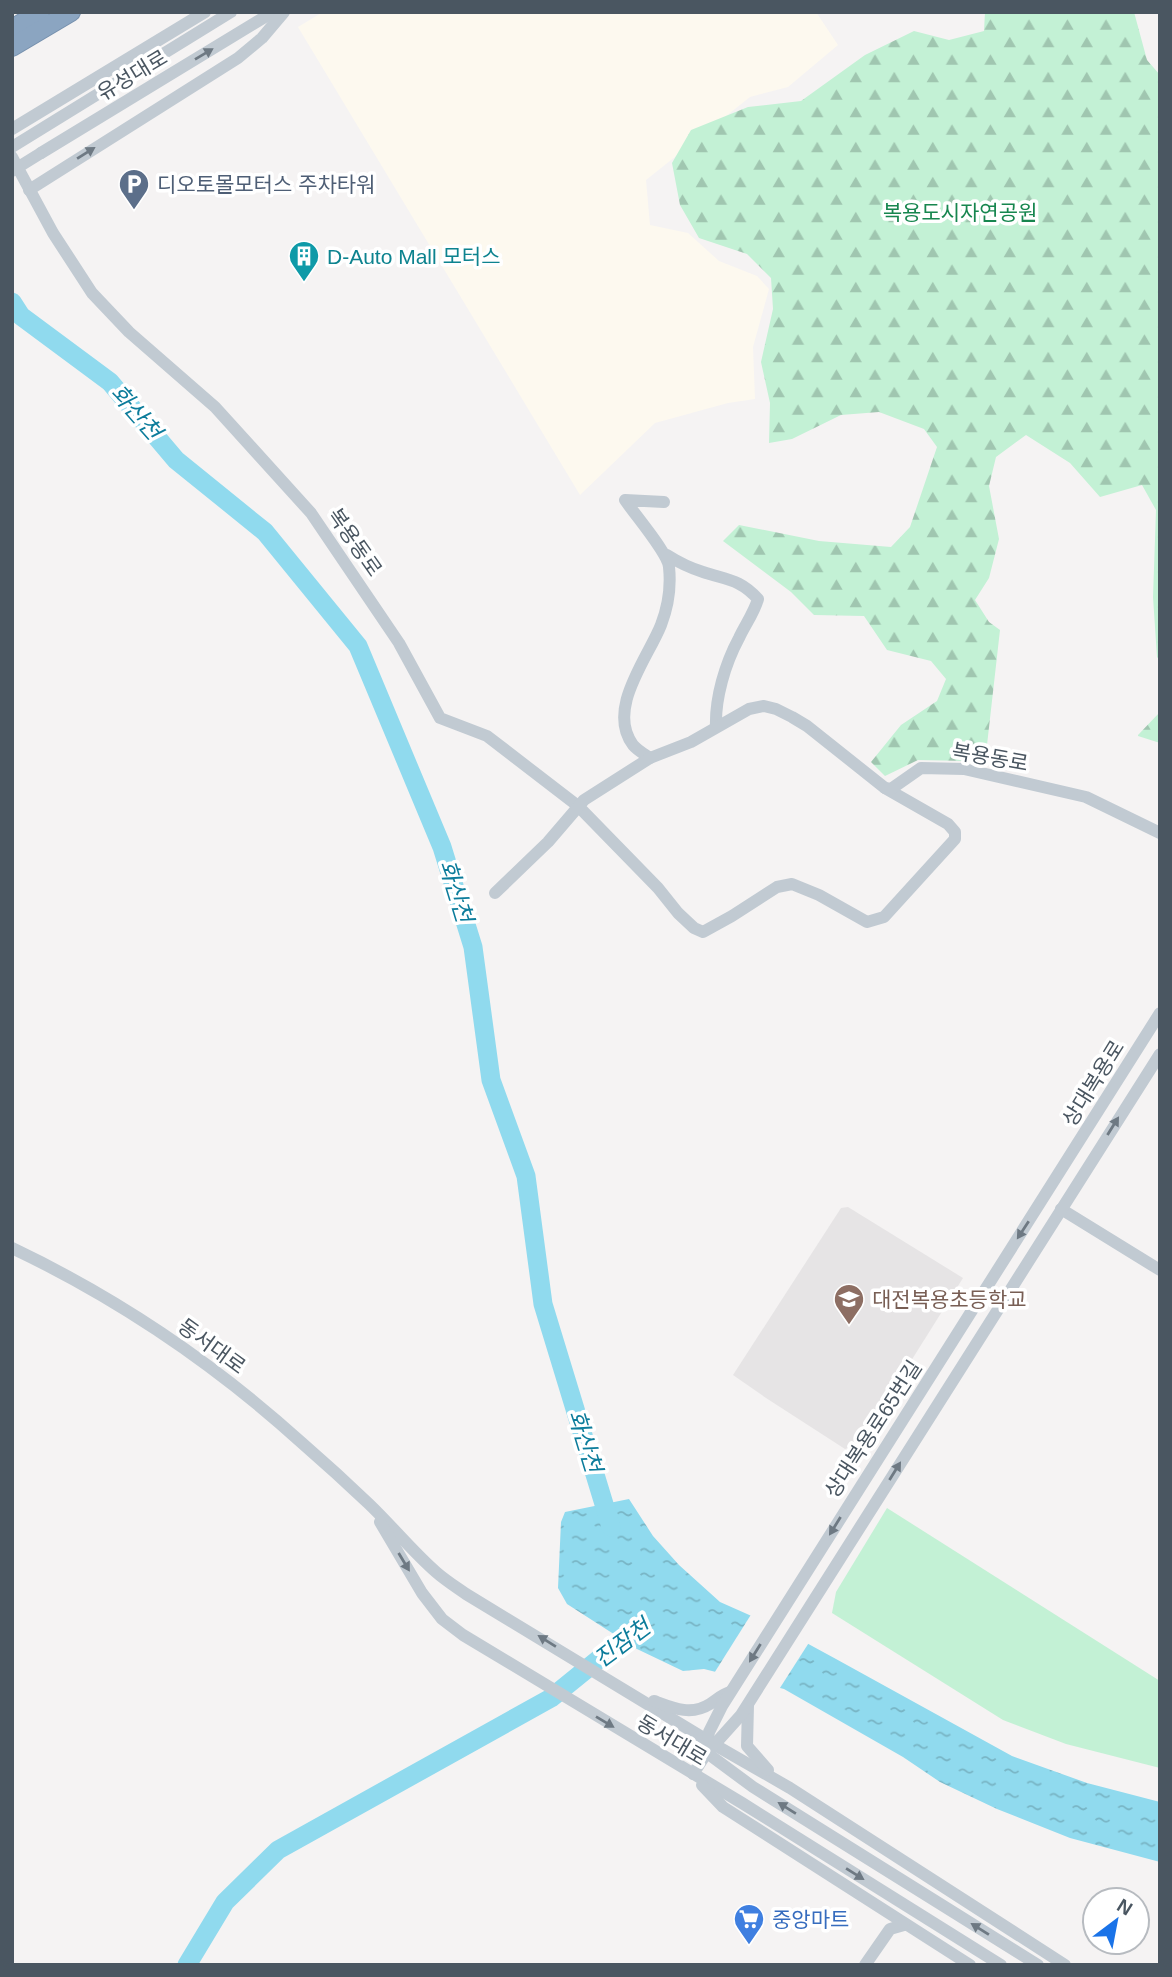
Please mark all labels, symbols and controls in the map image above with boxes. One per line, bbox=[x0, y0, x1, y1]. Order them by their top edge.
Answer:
street label: 유성대로 bbox=[93, 45, 171, 105]
one-way arrow bbox=[194, 48, 213, 60]
one-way arrow bbox=[77, 147, 96, 160]
parking icon: 디오토몰모터스 주차타워 bbox=[117, 167, 151, 211]
place label: 디오토몰모터스 주차타워 bbox=[157, 173, 375, 196]
park label: 복용도시자연공원 bbox=[883, 201, 1037, 224]
building icon: D-Auto Mall 모터스 bbox=[287, 239, 321, 283]
place label: D-Auto Mall 모터스 bbox=[327, 245, 501, 268]
water label: 화산천 bbox=[105, 380, 168, 447]
street label: 복용동로 bbox=[323, 504, 387, 580]
street label: 복용동로 bbox=[950, 739, 1030, 775]
water label: 화산천 bbox=[434, 857, 479, 928]
street label: 상대복용로 bbox=[1058, 1036, 1128, 1130]
one-way arrow bbox=[1107, 1117, 1120, 1136]
one-way arrow bbox=[1016, 1221, 1029, 1240]
school or university icon: 대전복용초등학교 bbox=[832, 1282, 866, 1326]
place label: 대전복용초등학교 bbox=[872, 1288, 1027, 1311]
street label: 동서대로 bbox=[174, 1314, 250, 1378]
street label: 상대복용로65번길 bbox=[820, 1356, 926, 1502]
water label: 화산천 bbox=[563, 1407, 608, 1478]
one-way arrow bbox=[888, 1462, 901, 1481]
one-way arrow bbox=[828, 1516, 841, 1535]
one-way arrow bbox=[397, 1553, 410, 1572]
water label: 진잠천 bbox=[589, 1612, 657, 1672]
one-way arrow bbox=[537, 1635, 557, 1648]
one-way arrow bbox=[748, 1643, 761, 1663]
street label: 동서대로 bbox=[633, 1710, 711, 1770]
one-way arrow bbox=[595, 1716, 614, 1729]
one-way arrow bbox=[777, 1802, 797, 1815]
one-way arrow bbox=[846, 1867, 865, 1880]
north arrow bbox=[1081, 1886, 1151, 1956]
text: N bbox=[1113, 1894, 1136, 1920]
supermarket icon: 중앙마트 bbox=[732, 1902, 766, 1946]
place label: 중앙마트 bbox=[772, 1908, 849, 1931]
one-way arrow bbox=[970, 1922, 990, 1935]

